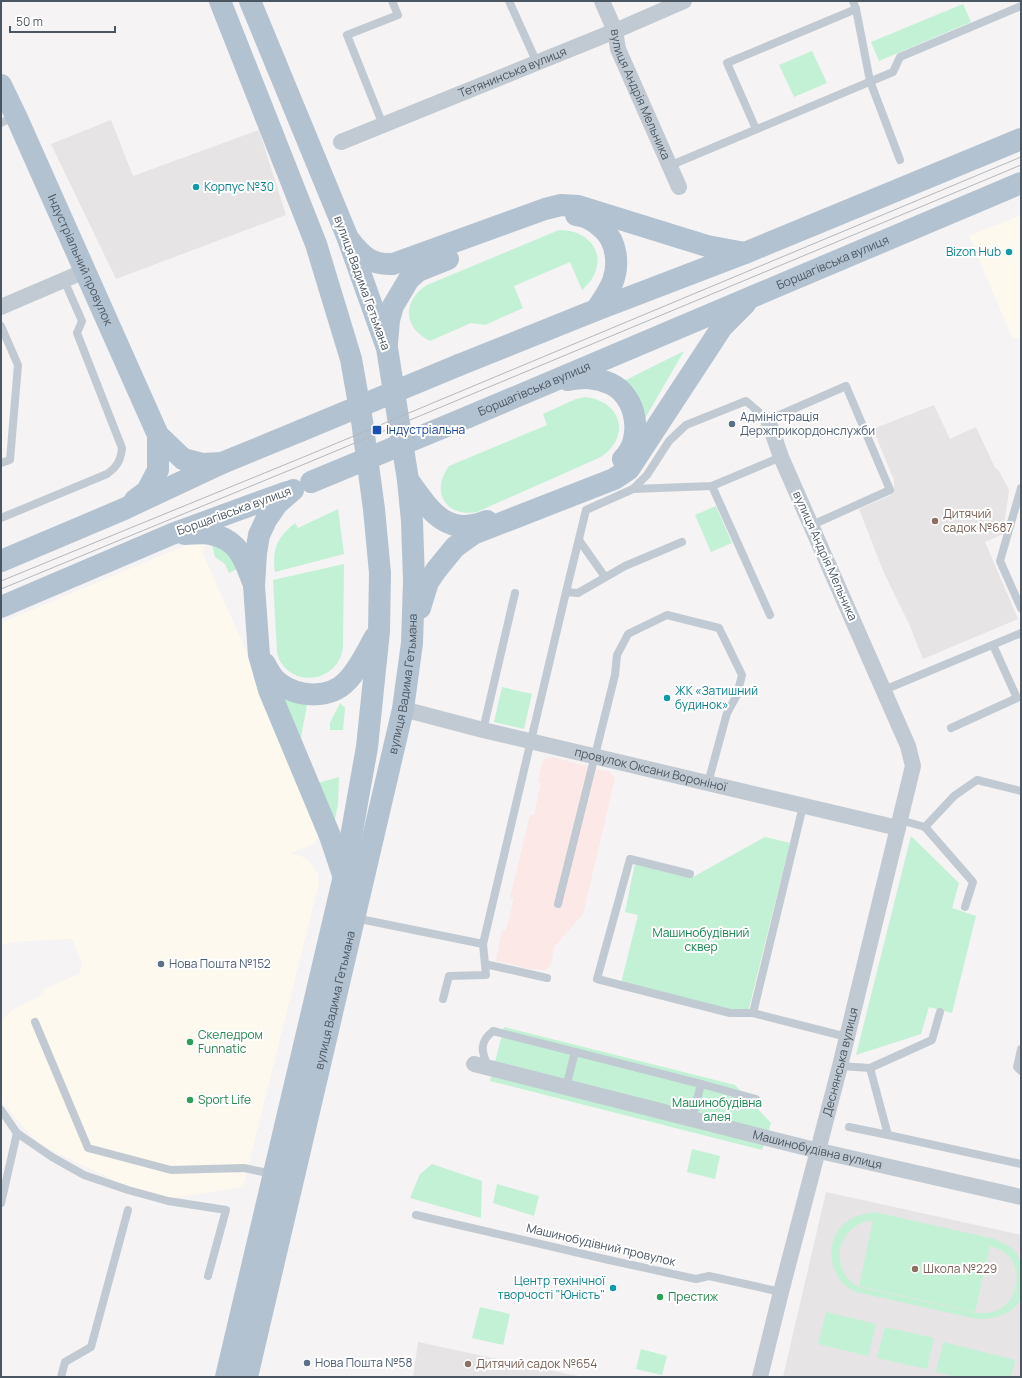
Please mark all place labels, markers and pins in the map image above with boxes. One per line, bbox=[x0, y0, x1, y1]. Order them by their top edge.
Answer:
place label: Корпус №30 bbox=[204, 178, 274, 195]
marker: Корпус №30 bbox=[191, 182, 201, 192]
place label: Bizon Hub bbox=[946, 243, 1001, 260]
marker: Bizon Hub bbox=[1004, 247, 1014, 257]
place label: Адміністрація Держприкордонслужби bbox=[740, 408, 875, 439]
marker: Адміністрація Держприкордонслужби bbox=[727, 419, 737, 429]
place label: Індустріальна bbox=[386, 421, 465, 438]
marker: Індустріальна bbox=[371, 424, 383, 436]
place label: Дитячий садок №687 bbox=[943, 505, 1013, 536]
marker: Дитячий садок №687 bbox=[930, 516, 940, 526]
place label: ЖК «Затишний будинок» bbox=[675, 682, 758, 713]
marker: ЖК «Затишний будинок» bbox=[662, 693, 672, 703]
place label: Нова Пошта №152 bbox=[169, 955, 271, 972]
marker: Нова Пошта №152 bbox=[156, 959, 166, 969]
place label: Скеледром Funnatic bbox=[198, 1026, 263, 1057]
marker: Скеледром Funnatic bbox=[185, 1037, 195, 1047]
place label: Sport Life bbox=[198, 1091, 251, 1108]
marker: Sport Life bbox=[185, 1095, 195, 1105]
place label: Школа №229 bbox=[923, 1260, 997, 1277]
marker: Школа №229 bbox=[910, 1264, 920, 1274]
place label: Центр технічної творчості "Юність" bbox=[498, 1272, 606, 1303]
marker: Центр технічної творчості "Юність" bbox=[608, 1283, 618, 1293]
place label: Престиж bbox=[668, 1288, 719, 1305]
marker: Престиж bbox=[655, 1292, 665, 1302]
place label: Нова Пошта №58 bbox=[315, 1354, 412, 1371]
place label: Дитячий садок №654 bbox=[476, 1355, 597, 1372]
marker: Нова Пошта №58 bbox=[302, 1358, 312, 1368]
marker: Дитячий садок №654 bbox=[463, 1359, 473, 1369]

